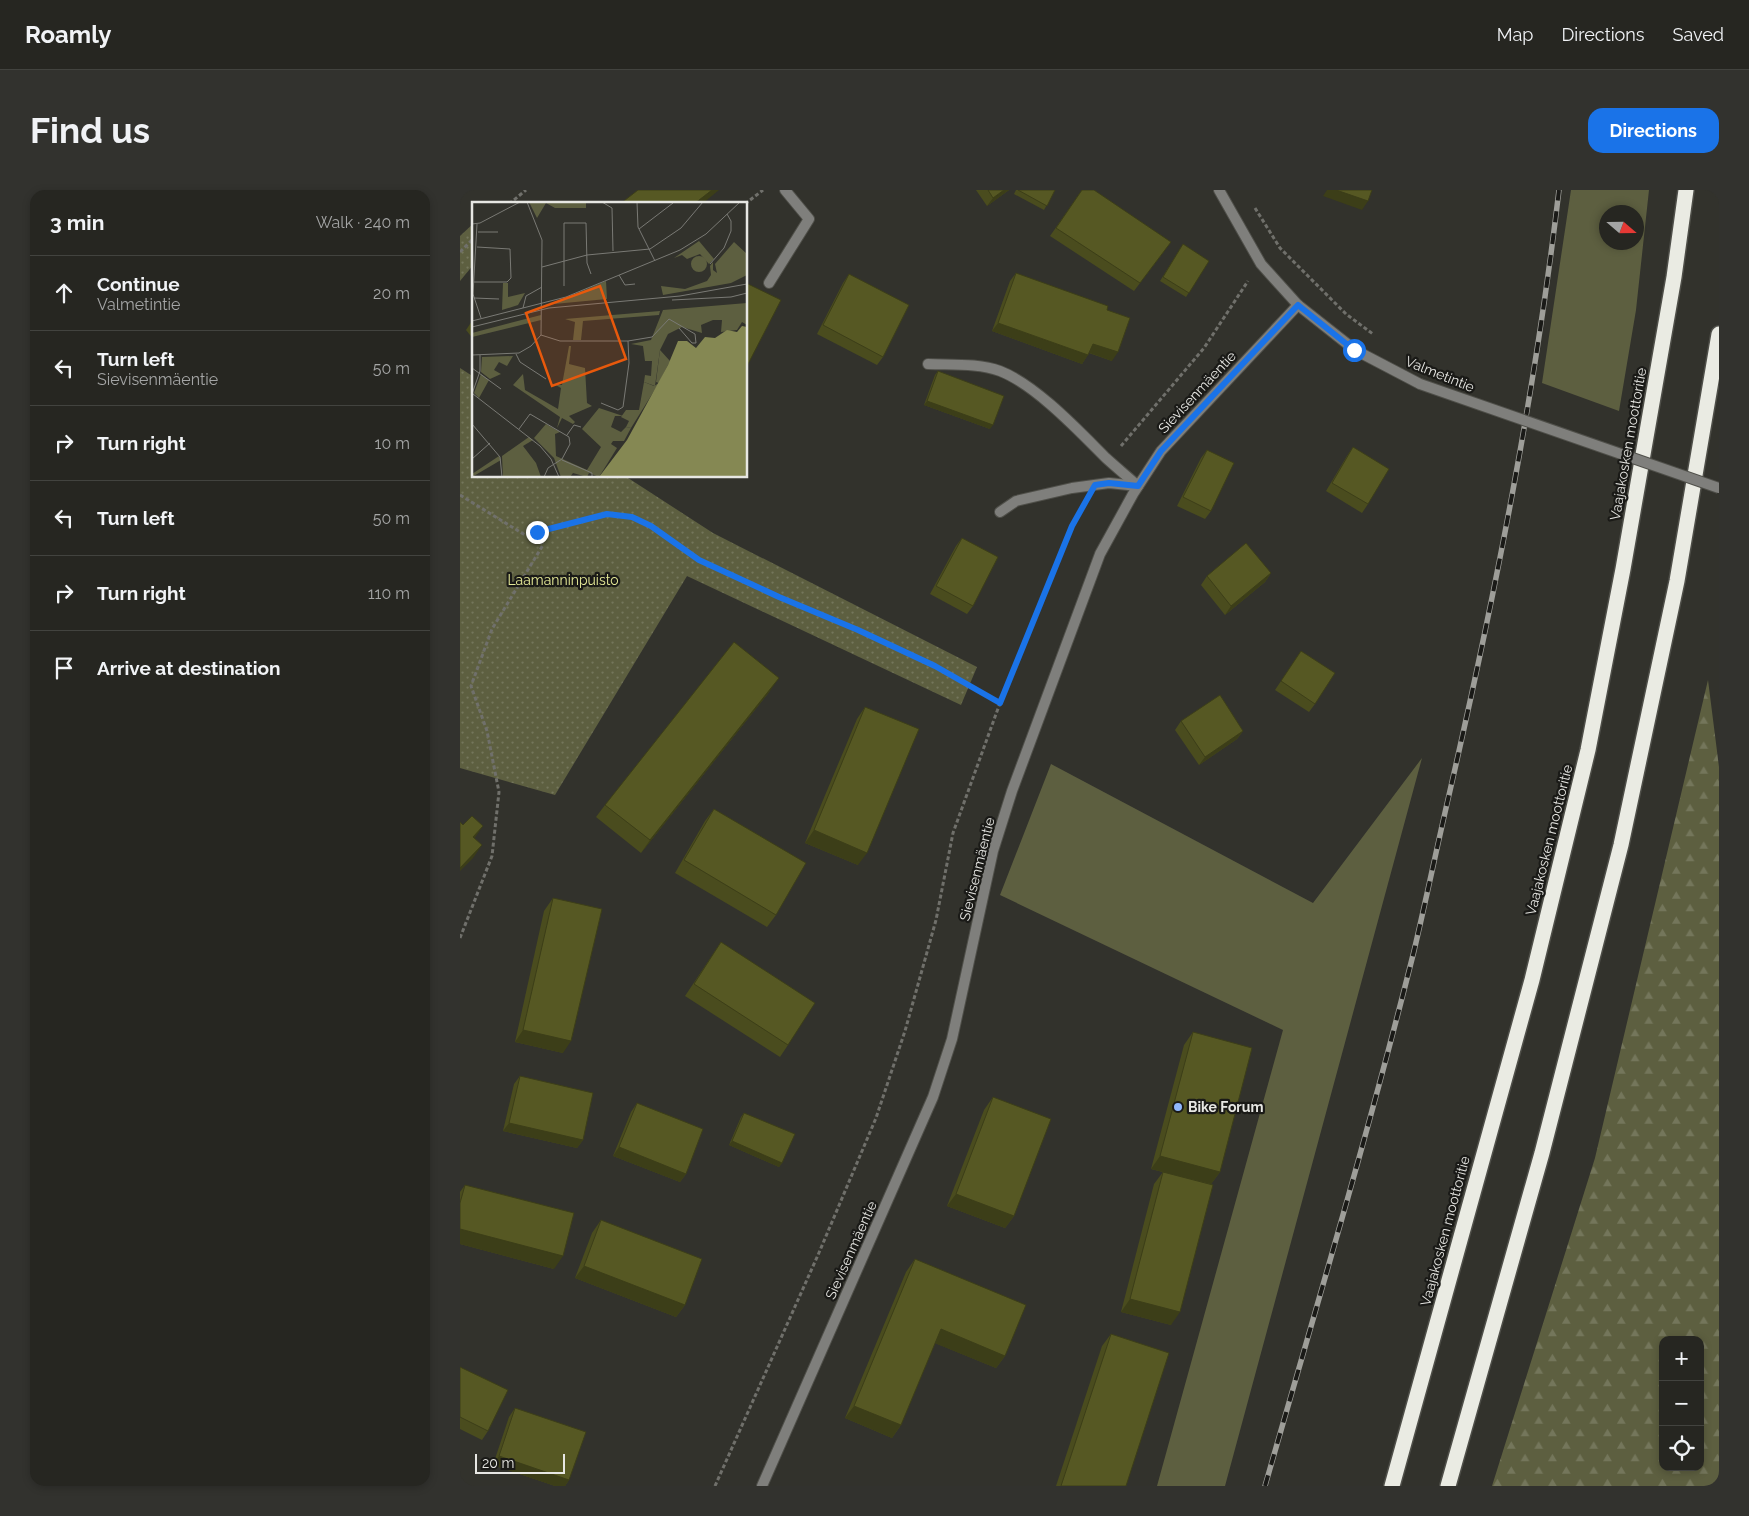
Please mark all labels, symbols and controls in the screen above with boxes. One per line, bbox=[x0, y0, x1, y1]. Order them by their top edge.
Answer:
text: Roamly bbox=[25, 20, 111, 49]
text: Map bbox=[1497, 24, 1533, 45]
text: Directions bbox=[1561, 24, 1645, 45]
text: Saved bbox=[1673, 24, 1724, 45]
button: Directions bbox=[1588, 108, 1719, 153]
text: Find us bbox=[30, 110, 150, 151]
inset map bbox=[472, 202, 748, 478]
north arrow bbox=[1599, 205, 1644, 250]
text: 3 min bbox=[50, 210, 104, 235]
text: Walk · 240 m bbox=[316, 213, 410, 232]
text: Continue bbox=[97, 273, 180, 295]
icon: ahead bbox=[50, 279, 78, 307]
text: 20 m bbox=[373, 284, 410, 303]
text: Valmetintie bbox=[97, 295, 180, 314]
route start bbox=[1343, 339, 1366, 362]
text: Turn left bbox=[97, 348, 174, 370]
street label: Sievisenmäentie bbox=[1155, 348, 1239, 436]
street label: Valmetintie bbox=[1403, 353, 1477, 395]
icon: left bbox=[50, 354, 78, 382]
text: 50 m bbox=[373, 359, 410, 378]
street label: Vaajakosken moottoritie bbox=[1607, 366, 1649, 522]
text: Sievisenmäentie bbox=[97, 370, 218, 389]
icon: right bbox=[50, 429, 78, 457]
text: Turn right bbox=[97, 432, 186, 454]
text: 10 m bbox=[375, 434, 410, 453]
icon: left bbox=[50, 504, 78, 532]
text: Turn left bbox=[97, 507, 174, 529]
text: 50 m bbox=[373, 509, 410, 528]
route end bbox=[526, 521, 549, 544]
park label: Laamanninpuisto bbox=[507, 572, 619, 588]
icon: right bbox=[50, 579, 78, 607]
text: Turn right bbox=[97, 582, 186, 604]
text: 110 m bbox=[368, 584, 410, 603]
icon: arrive bbox=[50, 654, 78, 682]
text: Arrive at destination bbox=[97, 657, 281, 679]
street label: Vaajakosken moottoritie bbox=[1523, 763, 1575, 917]
street label: Sievisenmäentie bbox=[956, 816, 998, 922]
place label: Bike Forum bbox=[1188, 1099, 1263, 1115]
marker: Bike Forum bbox=[1172, 1101, 1184, 1113]
street label: Vaajakosken moottoritie bbox=[1417, 1154, 1473, 1308]
street label: Sievisenmäentie bbox=[822, 1198, 880, 1302]
map controls bbox=[1659, 1336, 1704, 1471]
button: + bbox=[1659, 1336, 1704, 1381]
button: − bbox=[1659, 1381, 1704, 1426]
button: locate bbox=[1659, 1426, 1704, 1471]
scale bar bbox=[475, 1451, 565, 1474]
text: 20 m bbox=[482, 1455, 514, 1471]

